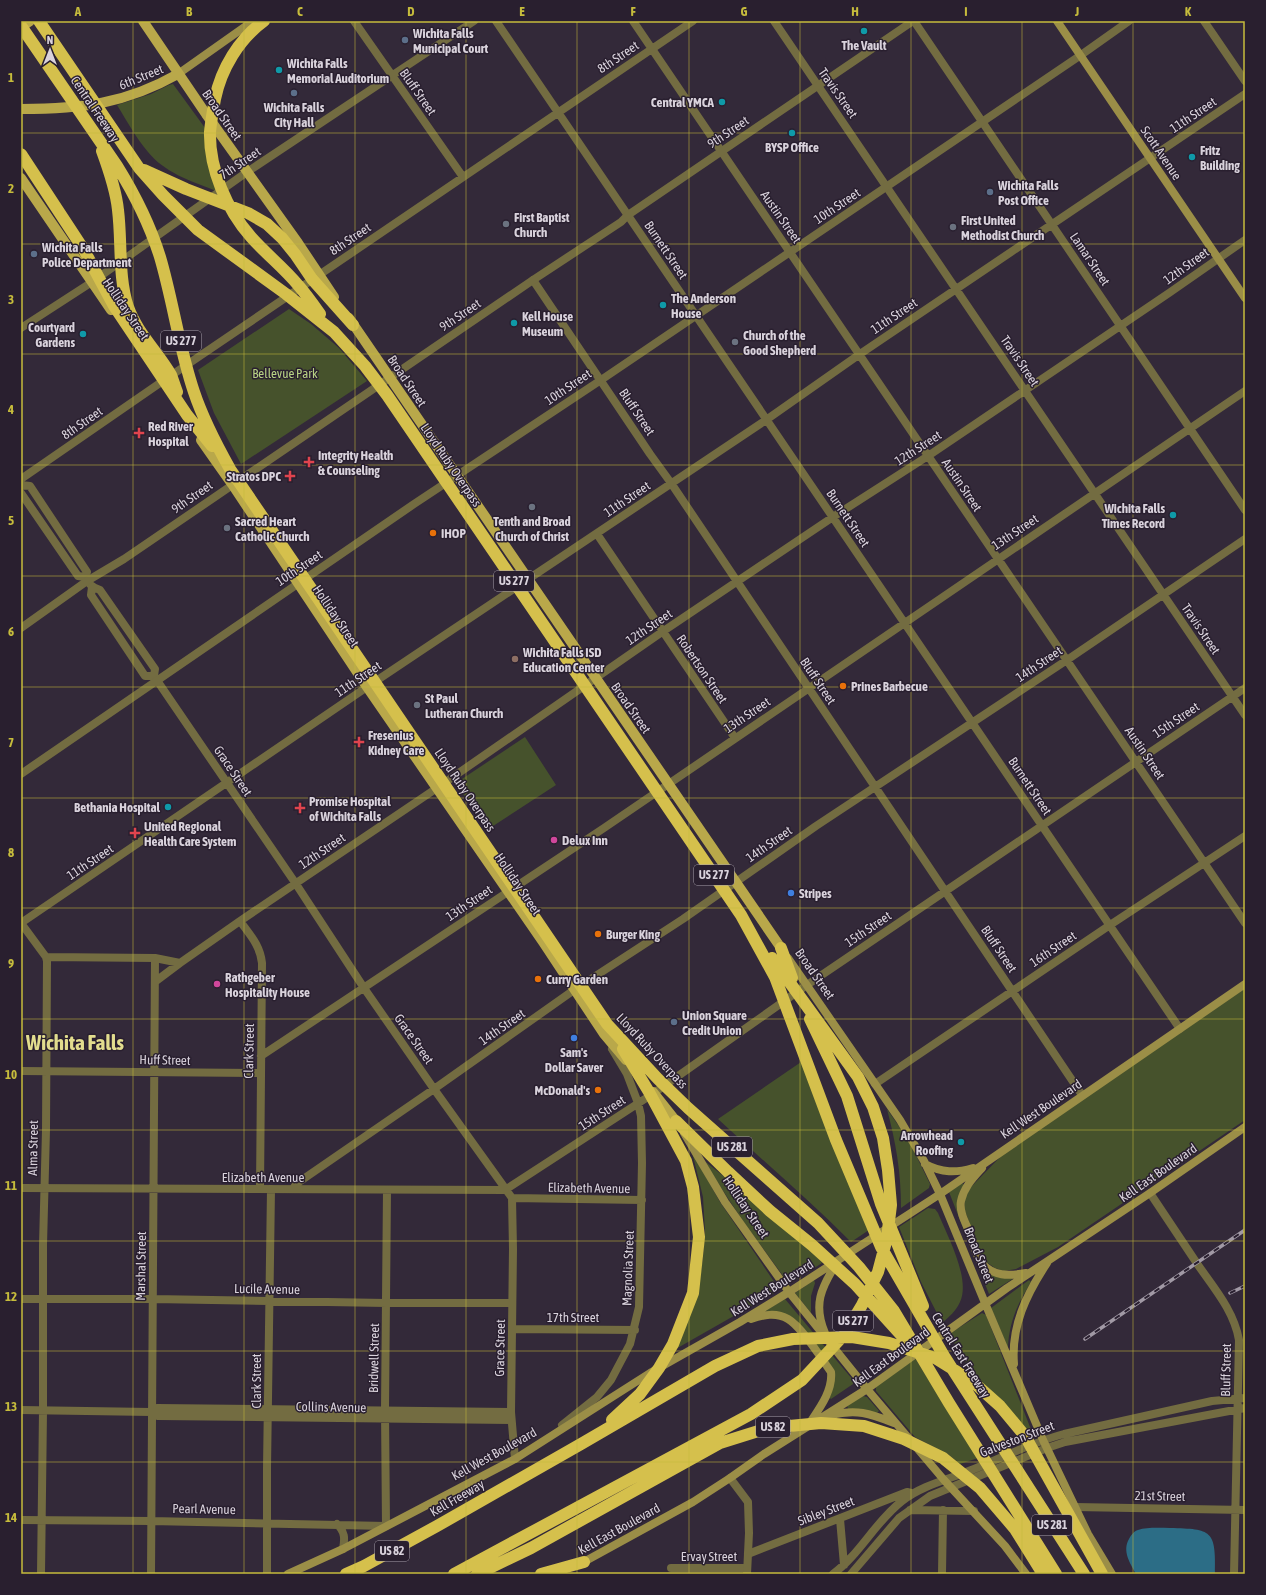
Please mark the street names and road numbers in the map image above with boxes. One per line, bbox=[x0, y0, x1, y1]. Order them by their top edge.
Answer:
street label: 8th Street bbox=[595, 38, 642, 76]
street label: 6th Street bbox=[117, 61, 166, 93]
street label: Travis Street bbox=[815, 65, 861, 121]
street label: Bluff Street bbox=[397, 66, 440, 118]
street label: Central Freeway bbox=[68, 73, 123, 145]
street label: Broad Street bbox=[199, 87, 245, 144]
street label: 11th Street bbox=[1167, 94, 1219, 136]
street label: 9th Street bbox=[705, 113, 752, 151]
street label: Scott Avenue bbox=[1138, 123, 1185, 183]
street label: 7th Street bbox=[217, 144, 264, 182]
street label: 10th Street bbox=[811, 185, 863, 227]
street label: Austin Street bbox=[757, 188, 805, 246]
street label: Burnett Street bbox=[641, 218, 691, 282]
street label: 8th Street bbox=[327, 220, 374, 258]
street label: Lamar Street bbox=[1067, 230, 1113, 289]
street label: 12th Street bbox=[1160, 244, 1212, 288]
street label: Holliday Street bbox=[100, 275, 152, 343]
street label: 11th Street bbox=[868, 295, 920, 337]
street label: 9th Street bbox=[437, 296, 484, 334]
road number: US 277 bbox=[161, 331, 201, 351]
street label: Travis Street bbox=[998, 333, 1043, 389]
street label: Broad Street bbox=[384, 353, 430, 410]
street label: 10th Street bbox=[542, 366, 594, 408]
street label: Bluff Street bbox=[616, 386, 658, 438]
street label: 8th Street bbox=[59, 403, 106, 442]
street label: Lloyd Ruby Overpass bbox=[418, 420, 485, 510]
street label: 12th Street bbox=[892, 427, 944, 469]
street label: Austin Street bbox=[939, 456, 985, 515]
street label: 9th Street bbox=[169, 477, 216, 516]
street label: 11th Street bbox=[601, 478, 653, 520]
street label: Burnett Street bbox=[823, 486, 873, 550]
street label: 13th Street bbox=[989, 511, 1041, 553]
street label: 10th Street bbox=[273, 547, 325, 589]
road number: US 277 bbox=[494, 571, 534, 591]
street label: Holliday Street bbox=[310, 582, 362, 650]
street label: Travis Street bbox=[1179, 601, 1224, 657]
street label: 12th Street bbox=[623, 606, 675, 648]
street label: Robertson Street bbox=[674, 632, 731, 706]
street label: 14th Street bbox=[1013, 643, 1065, 685]
street label: Bluff Street bbox=[797, 655, 839, 707]
street label: 11th Street bbox=[332, 658, 384, 700]
street label: Broad Street bbox=[608, 680, 654, 737]
street label: 13th Street bbox=[721, 694, 773, 736]
street label: 15th Street bbox=[1150, 699, 1202, 741]
street label: Austin Street bbox=[1122, 724, 1168, 783]
street label: Grace Street bbox=[211, 743, 255, 799]
street label: Lloyd Ruby Overpass bbox=[432, 745, 499, 835]
street label: Burnett Street bbox=[1005, 754, 1055, 818]
street label: 14th Street bbox=[743, 823, 795, 865]
street label: 12th Street bbox=[296, 830, 348, 872]
street label: 11th Street bbox=[64, 841, 116, 883]
street label: Holliday Street bbox=[492, 850, 544, 918]
road number: US 277 bbox=[694, 865, 734, 885]
street label: 13th Street bbox=[443, 882, 495, 924]
street label: 15th Street bbox=[842, 908, 894, 950]
street label: Bluff Street bbox=[978, 923, 1020, 975]
street label: 16th Street bbox=[1027, 928, 1079, 970]
street label: Broad Street bbox=[792, 946, 838, 1003]
street label: 14th Street bbox=[476, 1006, 528, 1048]
street label: Lloyd Ruby Overpass bbox=[613, 1010, 691, 1092]
street label: Grace Street bbox=[391, 1011, 437, 1067]
street label: Clark Street bbox=[241, 1023, 257, 1079]
street label: Huff Street bbox=[139, 1052, 191, 1068]
street label: Kell West Boulevard bbox=[998, 1076, 1084, 1142]
street label: 15th Street bbox=[576, 1092, 628, 1134]
street label: Alma Street bbox=[25, 1120, 41, 1176]
road number: US 281 bbox=[712, 1137, 752, 1157]
street label: Kell East Boulevard bbox=[1116, 1141, 1200, 1205]
street label: Elizabeth Avenue bbox=[222, 1170, 304, 1185]
street label: Holliday Street bbox=[720, 1173, 772, 1241]
street label: Elizabeth Avenue bbox=[548, 1180, 631, 1196]
street label: Broad Street bbox=[961, 1225, 997, 1285]
street label: Magnolia Street bbox=[619, 1230, 637, 1306]
street label: Marshal Street bbox=[133, 1231, 149, 1301]
street label: Kell West Boulevard bbox=[728, 1257, 816, 1319]
street label: Lucile Avenue bbox=[234, 1281, 300, 1297]
street label: 17th Street bbox=[547, 1310, 600, 1325]
street label: Central East Freeway bbox=[929, 1310, 994, 1401]
road number: US 277 bbox=[833, 1311, 873, 1331]
street label: Grace Street bbox=[492, 1319, 508, 1377]
street label: Bridwell Street bbox=[366, 1323, 382, 1393]
street label: Kell East Boulevard bbox=[850, 1324, 932, 1390]
street label: Bluff Street bbox=[1218, 1343, 1234, 1397]
street label: Clark Street bbox=[249, 1353, 264, 1409]
street label: Collins Avenue bbox=[296, 1399, 366, 1415]
road number: US 82 bbox=[756, 1417, 790, 1437]
street label: Galveston Street bbox=[978, 1418, 1056, 1460]
street label: Kell West Boulevard bbox=[449, 1424, 539, 1484]
street label: Kell Freeway bbox=[427, 1476, 487, 1520]
street label: 21st Street bbox=[1134, 1488, 1186, 1504]
street label: Sibley Street bbox=[796, 1493, 857, 1529]
street label: Kell East Boulevard bbox=[575, 1500, 663, 1558]
street label: Pearl Avenue bbox=[172, 1501, 236, 1517]
road number: US 281 bbox=[1032, 1515, 1072, 1535]
road number: US 82 bbox=[375, 1541, 409, 1561]
street label: Ervay Street bbox=[681, 1549, 737, 1564]

